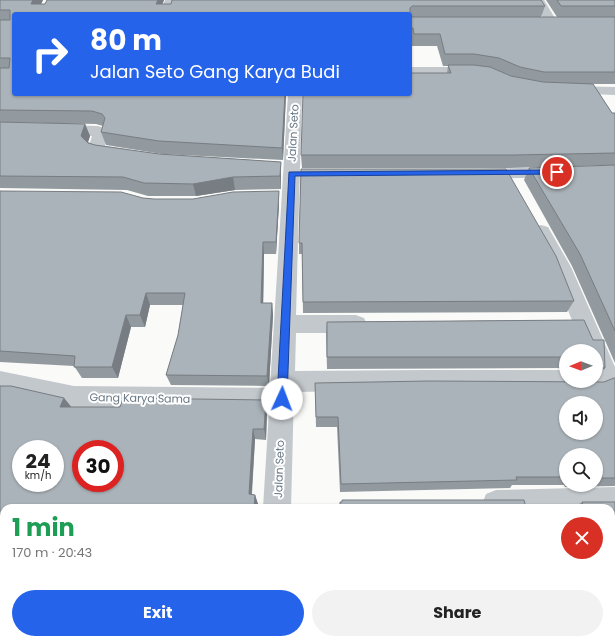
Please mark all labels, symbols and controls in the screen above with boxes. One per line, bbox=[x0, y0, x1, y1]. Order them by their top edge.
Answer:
text: 80 m bbox=[90, 21, 162, 60]
icon: right bbox=[24, 28, 76, 80]
text: Jalan Seto Gang Karya Budi bbox=[90, 59, 340, 84]
street label: Jalan Seto bbox=[284, 104, 302, 162]
pin bbox=[540, 155, 574, 189]
icon: arrive bbox=[546, 161, 568, 183]
north arrow bbox=[559, 344, 603, 388]
map controls bbox=[559, 344, 603, 492]
position arrow bbox=[261, 378, 303, 420]
street label: Gang Karya Sama bbox=[89, 389, 191, 407]
button: sound bbox=[559, 396, 603, 440]
speed limit sign: 30 bbox=[72, 440, 124, 492]
street label: Jalan Seto bbox=[270, 440, 288, 498]
text: 24 bbox=[26, 447, 50, 475]
button: search bbox=[559, 448, 603, 492]
text: km/h bbox=[25, 468, 51, 483]
text: 1 min bbox=[12, 511, 75, 544]
button: close bbox=[561, 517, 603, 559]
text: 170 m · 20:43 bbox=[12, 543, 92, 562]
button: Exit bbox=[12, 590, 304, 636]
button: Share bbox=[312, 590, 603, 636]

